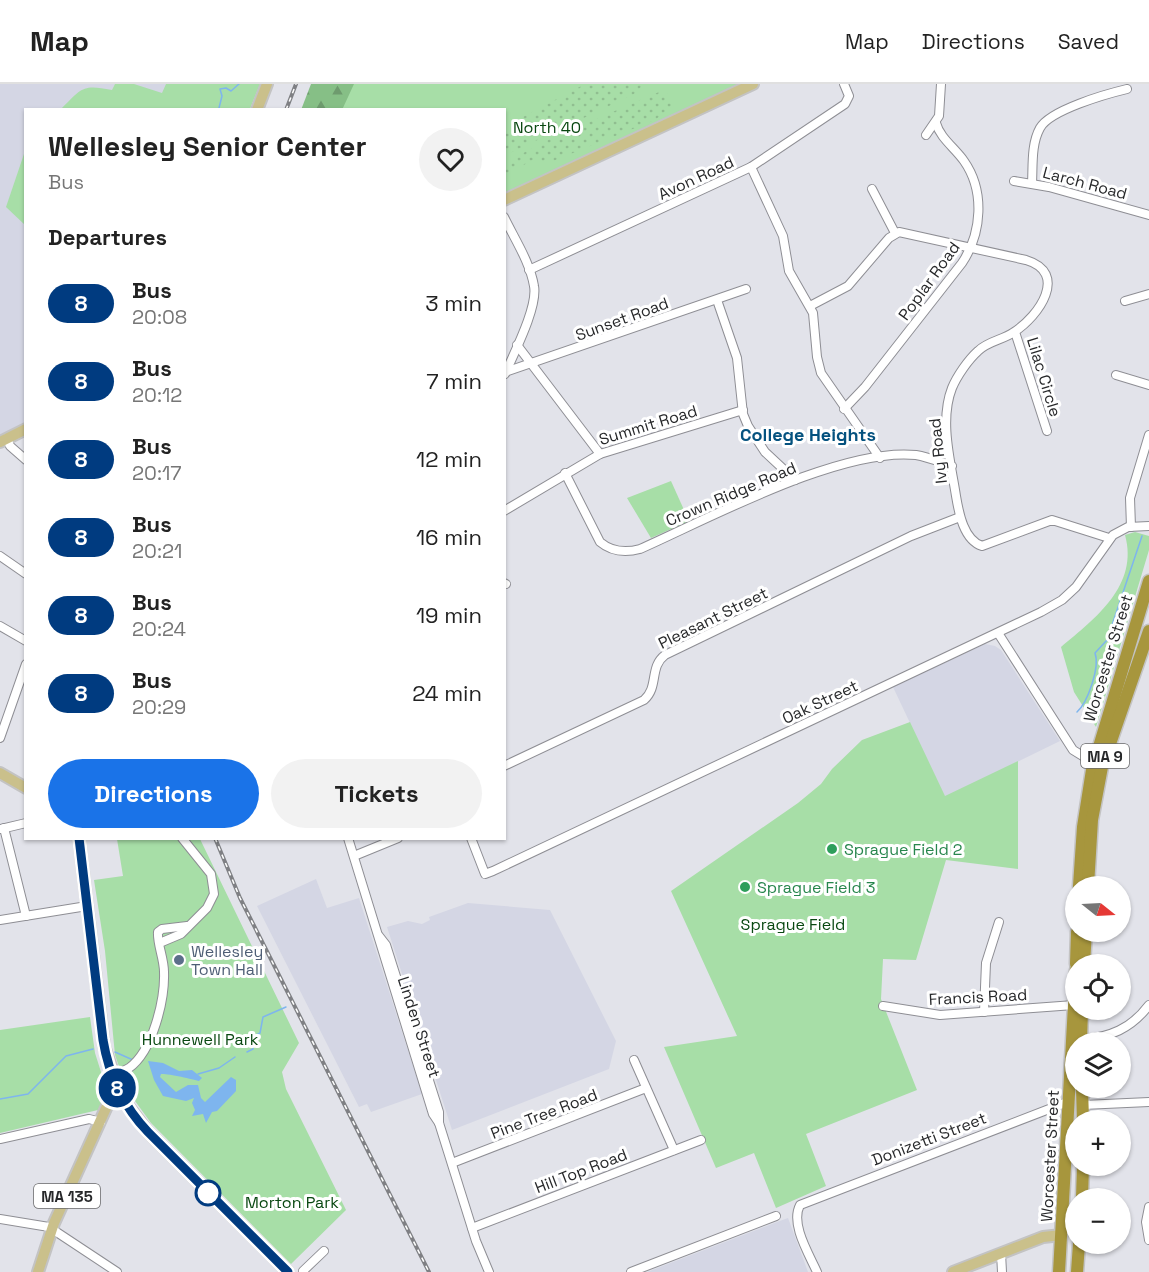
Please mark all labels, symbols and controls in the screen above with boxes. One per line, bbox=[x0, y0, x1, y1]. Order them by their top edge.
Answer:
text: Map bbox=[30, 23, 89, 59]
text: Map bbox=[845, 28, 889, 55]
text: Directions bbox=[922, 28, 1025, 55]
text: Saved bbox=[1058, 28, 1119, 55]
park label: North 40 bbox=[513, 117, 581, 138]
text: Wellesley Senior Center bbox=[48, 128, 367, 164]
button: heart bbox=[419, 128, 482, 191]
street label: Avon Road bbox=[655, 151, 737, 205]
street label: Larch Road bbox=[1041, 162, 1129, 204]
text: Bus bbox=[48, 169, 84, 195]
text: Departures bbox=[48, 223, 167, 251]
street label: Poplar Road bbox=[893, 238, 965, 324]
text: Bus bbox=[132, 276, 172, 304]
text: 3 min bbox=[425, 289, 482, 317]
text: 8 bbox=[75, 290, 87, 317]
street label: Sunset Road bbox=[572, 292, 672, 346]
text: 20:08 bbox=[132, 304, 187, 330]
street label: Lilac Circle bbox=[1022, 335, 1066, 419]
text: Bus bbox=[132, 354, 172, 382]
text: 7 min bbox=[426, 367, 482, 395]
text: 8 bbox=[75, 368, 87, 395]
text: 20:12 bbox=[132, 382, 182, 408]
street label: Summit Road bbox=[596, 400, 700, 450]
street label: Ivy Road bbox=[924, 417, 952, 485]
district label: College Heights bbox=[740, 423, 876, 446]
text: Bus bbox=[132, 432, 172, 460]
text: 12 min bbox=[416, 445, 482, 473]
text: 8 bbox=[75, 446, 87, 473]
street label: Crown Ridge Road bbox=[662, 457, 800, 531]
text: 20:17 bbox=[132, 460, 182, 486]
text: Bus bbox=[132, 510, 172, 538]
text: 16 min bbox=[416, 523, 482, 551]
text: 8 bbox=[75, 524, 87, 551]
text: 20:21 bbox=[132, 538, 182, 564]
street label: Pleasant Street bbox=[655, 582, 771, 654]
text: Bus bbox=[132, 588, 172, 616]
street label: Worcester Street bbox=[1079, 592, 1137, 724]
text: 19 min bbox=[416, 601, 482, 629]
text: 8 bbox=[75, 602, 87, 629]
text: 20:24 bbox=[132, 616, 186, 642]
text: Bus bbox=[132, 666, 172, 694]
street label: Oak Street bbox=[779, 675, 861, 729]
text: 24 min bbox=[412, 679, 482, 707]
text: 8 bbox=[75, 680, 87, 707]
text: 20:29 bbox=[132, 694, 186, 720]
road number: MA 9 bbox=[1081, 744, 1129, 768]
button: Directions bbox=[48, 759, 259, 828]
button: Tickets bbox=[271, 759, 482, 828]
place label: Sprague Field 2 bbox=[844, 839, 963, 860]
marker: Sprague Field 2 bbox=[825, 842, 839, 856]
north arrow bbox=[1065, 876, 1131, 942]
map controls bbox=[1065, 876, 1131, 1254]
place label: Sprague Field 3 bbox=[757, 877, 876, 898]
marker: Sprague Field 3 bbox=[738, 880, 752, 894]
park label: Sprague Field bbox=[741, 914, 845, 935]
place label: Wellesley Town Hall bbox=[191, 941, 263, 980]
marker: Wellesley Town Hall bbox=[172, 953, 186, 967]
button: locate bbox=[1065, 954, 1131, 1020]
street label: Linden Street bbox=[393, 974, 445, 1080]
street label: Francis Road bbox=[928, 984, 1028, 1010]
park label: Hunnewell Park bbox=[142, 1029, 259, 1050]
button: layers bbox=[1065, 1032, 1131, 1098]
line badge: 8 bbox=[98, 1068, 136, 1108]
text: 8 bbox=[111, 1075, 123, 1102]
street label: Pine Tree Road bbox=[488, 1084, 600, 1144]
street label: Worcester Street bbox=[1036, 1089, 1064, 1223]
street label: Donizetti Street bbox=[869, 1107, 989, 1171]
button: + bbox=[1065, 1110, 1131, 1176]
street label: Hill Top Road bbox=[532, 1144, 630, 1198]
unlabelled marker bbox=[195, 1180, 221, 1206]
road number: MA 135 bbox=[34, 1184, 100, 1208]
button: − bbox=[1065, 1188, 1131, 1254]
park label: Morton Park bbox=[245, 1192, 339, 1213]

